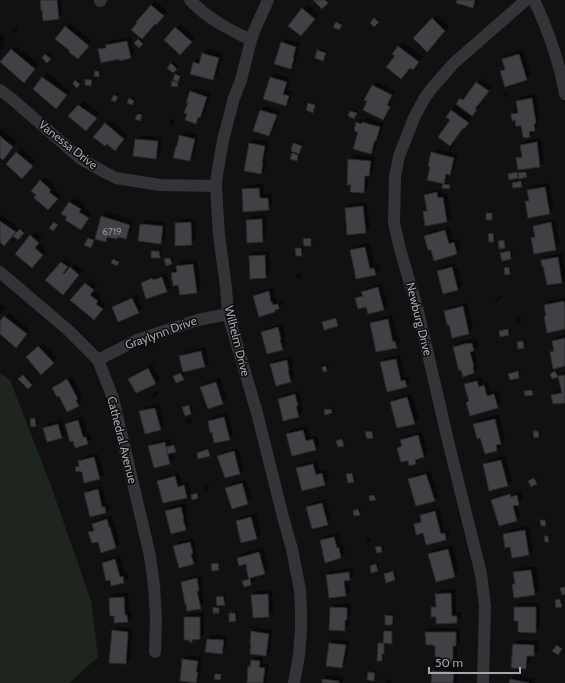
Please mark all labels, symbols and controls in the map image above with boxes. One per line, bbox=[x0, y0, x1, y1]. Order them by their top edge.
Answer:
street label: Vanessa Drive bbox=[36, 117, 101, 172]
house number: 6719 bbox=[102, 225, 122, 238]
street label: Newburg Drive bbox=[403, 280, 436, 357]
street label: Wilhelm Drive bbox=[221, 304, 254, 378]
street label: Graylynn Drive bbox=[123, 313, 199, 352]
street label: Cathedral Avenue bbox=[104, 395, 141, 485]
scale bar bbox=[429, 649, 520, 675]
text: 50 m bbox=[435, 655, 463, 670]

